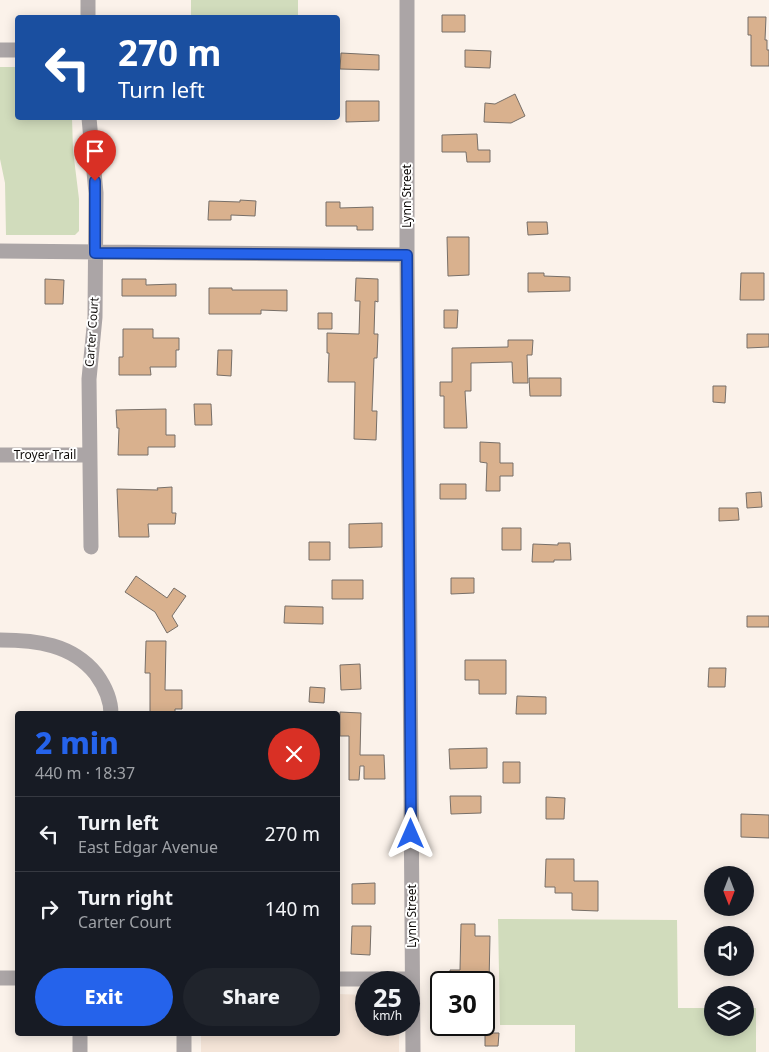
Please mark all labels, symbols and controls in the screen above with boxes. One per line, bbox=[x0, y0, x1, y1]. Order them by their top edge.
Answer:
text: 270 m bbox=[118, 29, 221, 76]
icon: left bbox=[35, 35, 100, 100]
text: Turn left bbox=[118, 74, 205, 104]
pin bbox=[74, 130, 116, 181]
icon: arrive bbox=[81, 137, 109, 165]
street label: Lynn Street bbox=[398, 163, 415, 228]
street label: Carter Court bbox=[81, 296, 102, 367]
street label: Troyer Trail bbox=[14, 446, 76, 463]
text: 2 min bbox=[35, 722, 119, 763]
button: close bbox=[268, 728, 320, 780]
text: 440 m · 18:37 bbox=[35, 762, 135, 784]
position arrow bbox=[384, 807, 436, 859]
text: Turn left bbox=[78, 810, 159, 836]
icon: left bbox=[35, 820, 63, 848]
text: 270 m bbox=[265, 821, 320, 847]
text: East Edgar Avenue bbox=[78, 836, 218, 858]
north arrow bbox=[704, 866, 754, 916]
map controls bbox=[704, 866, 754, 1036]
street label: Lynn Street bbox=[403, 883, 420, 948]
text: Turn right bbox=[78, 885, 173, 911]
icon: right bbox=[35, 895, 63, 923]
text: 140 m bbox=[265, 896, 320, 922]
text: Carter Court bbox=[78, 911, 171, 933]
button: sound bbox=[704, 926, 754, 976]
button: Exit bbox=[35, 968, 173, 1026]
button: Share bbox=[183, 968, 320, 1026]
speed limit sign: 30 bbox=[430, 971, 495, 1036]
text: 25 bbox=[373, 980, 402, 1014]
button: layers bbox=[704, 986, 754, 1036]
text: km/h bbox=[373, 1007, 402, 1024]

